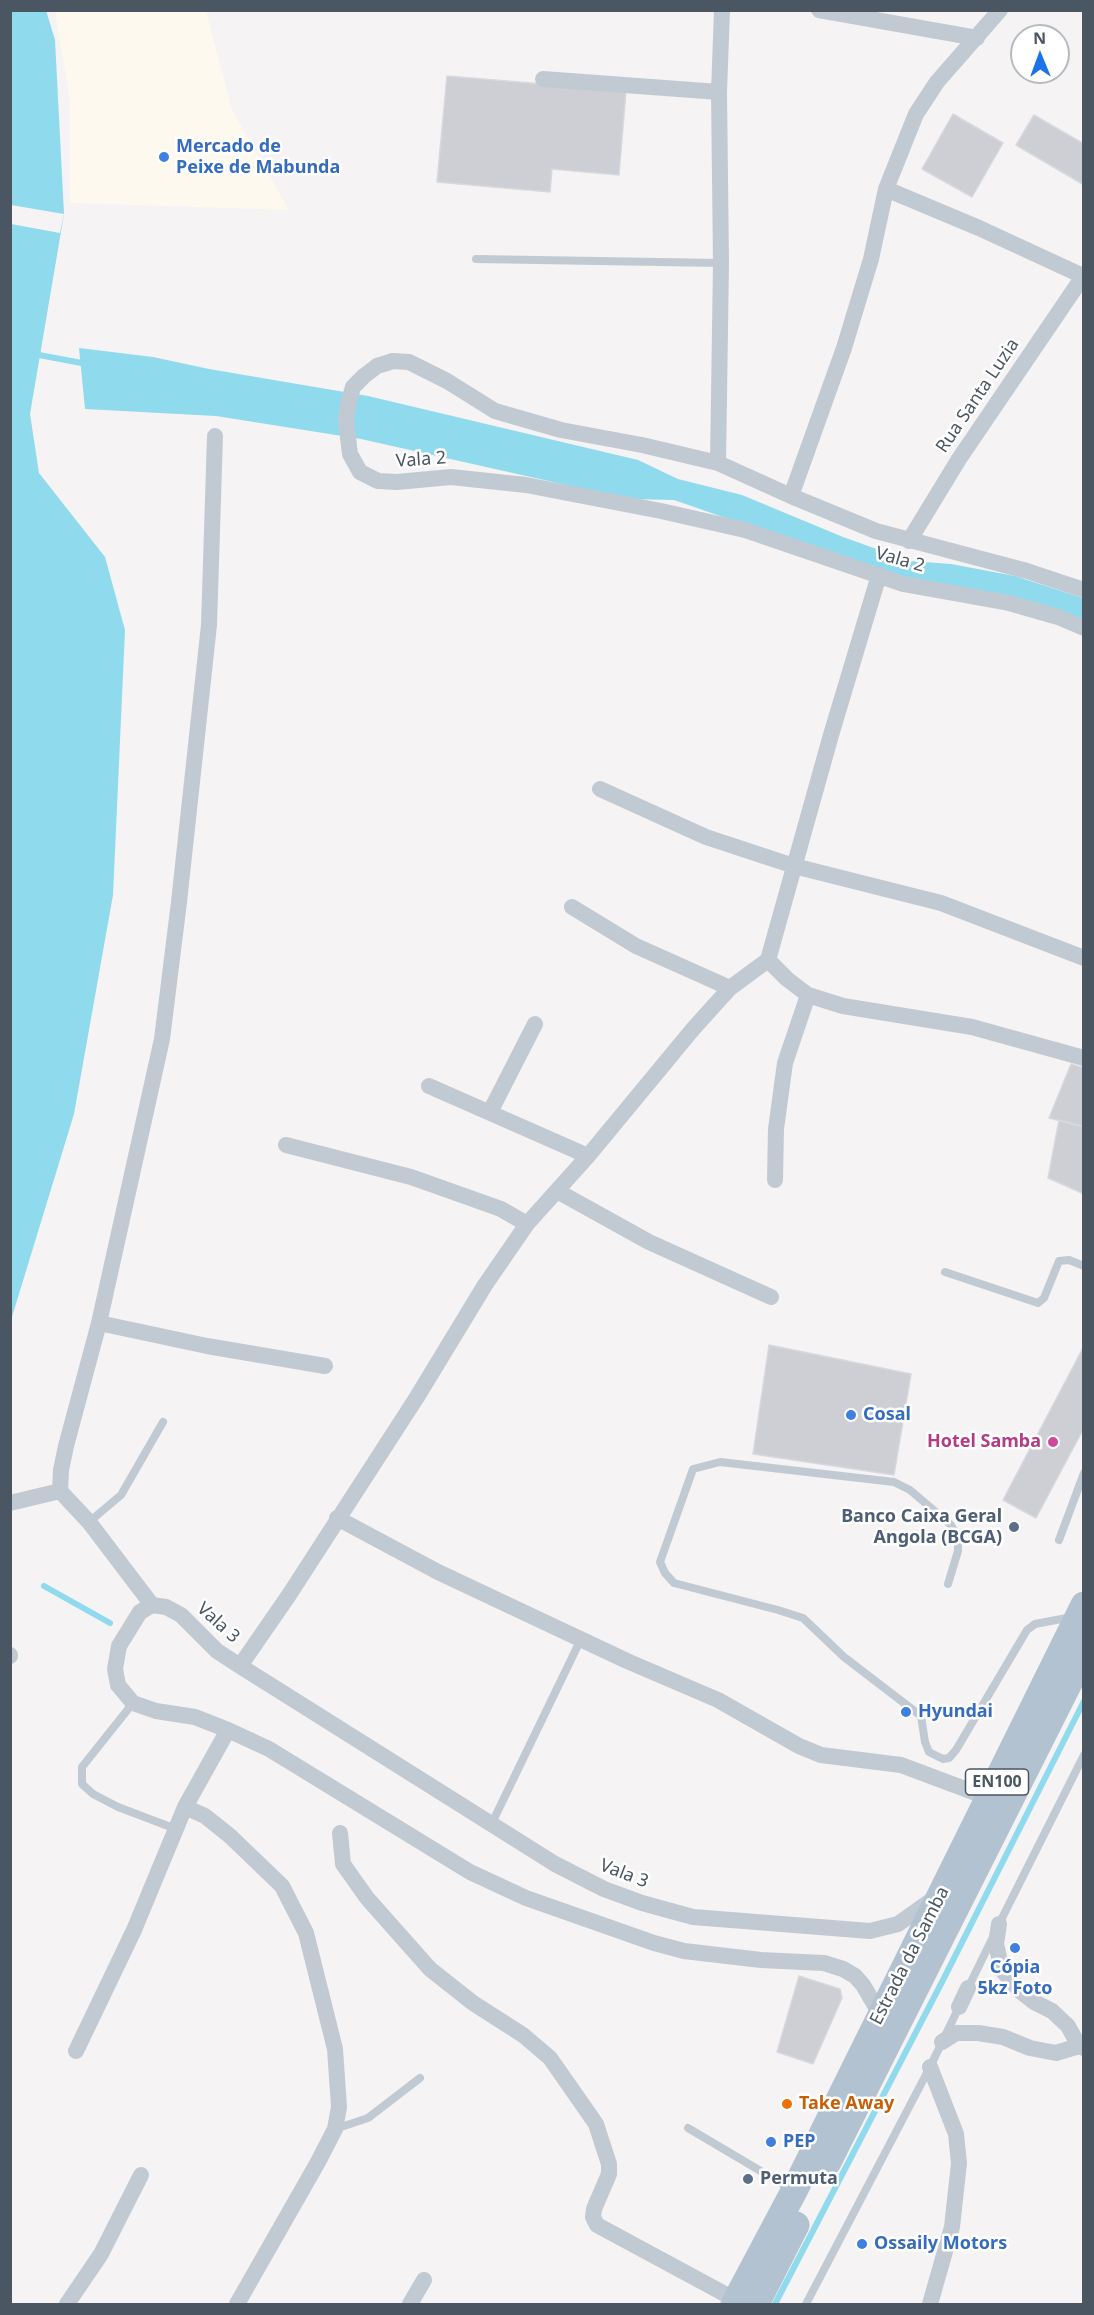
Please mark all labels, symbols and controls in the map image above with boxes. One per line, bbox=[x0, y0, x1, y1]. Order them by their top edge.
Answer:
north arrow bbox=[1010, 24, 1070, 84]
text: N bbox=[1033, 27, 1046, 49]
place label: Mercado de Peixe de Mabunda bbox=[176, 136, 340, 178]
marker: Mercado de Peixe de Mabunda bbox=[157, 150, 171, 164]
street label: Rua Santa Luzia bbox=[932, 335, 1024, 457]
street label: Vala 2 bbox=[395, 447, 447, 473]
street label: Vala 2 bbox=[873, 543, 927, 577]
place label: Cosal bbox=[863, 1404, 911, 1426]
marker: Cosal bbox=[844, 1408, 858, 1422]
place label: Hotel Samba bbox=[927, 1431, 1041, 1453]
marker: Hotel Samba bbox=[1046, 1435, 1060, 1449]
place label: Banco Caixa Geral Angola (BCGA) bbox=[841, 1506, 1002, 1549]
marker: Banco Caixa Geral Angola (BCGA) bbox=[1007, 1520, 1021, 1534]
street label: Vala 3 bbox=[192, 1598, 244, 1648]
place label: Hyundai bbox=[918, 1701, 993, 1723]
marker: Hyundai bbox=[899, 1705, 913, 1719]
road number: EN100 bbox=[966, 1769, 1028, 1795]
street label: Vala 3 bbox=[597, 1855, 651, 1893]
street label: Estrada da Samba bbox=[866, 1883, 954, 2029]
marker: Cópia 5kz Foto bbox=[1008, 1941, 1022, 1955]
place label: Cópia 5kz Foto bbox=[977, 1957, 1053, 2000]
place label: Take Away bbox=[799, 2093, 894, 2115]
marker: Take Away bbox=[780, 2097, 794, 2111]
place label: PEP bbox=[783, 2131, 815, 2153]
marker: PEP bbox=[764, 2135, 778, 2149]
place label: Permuta bbox=[760, 2168, 838, 2190]
marker: Permuta bbox=[741, 2172, 755, 2186]
place label: Ossaily Motors bbox=[874, 2233, 1007, 2255]
marker: Ossaily Motors bbox=[855, 2237, 869, 2251]

